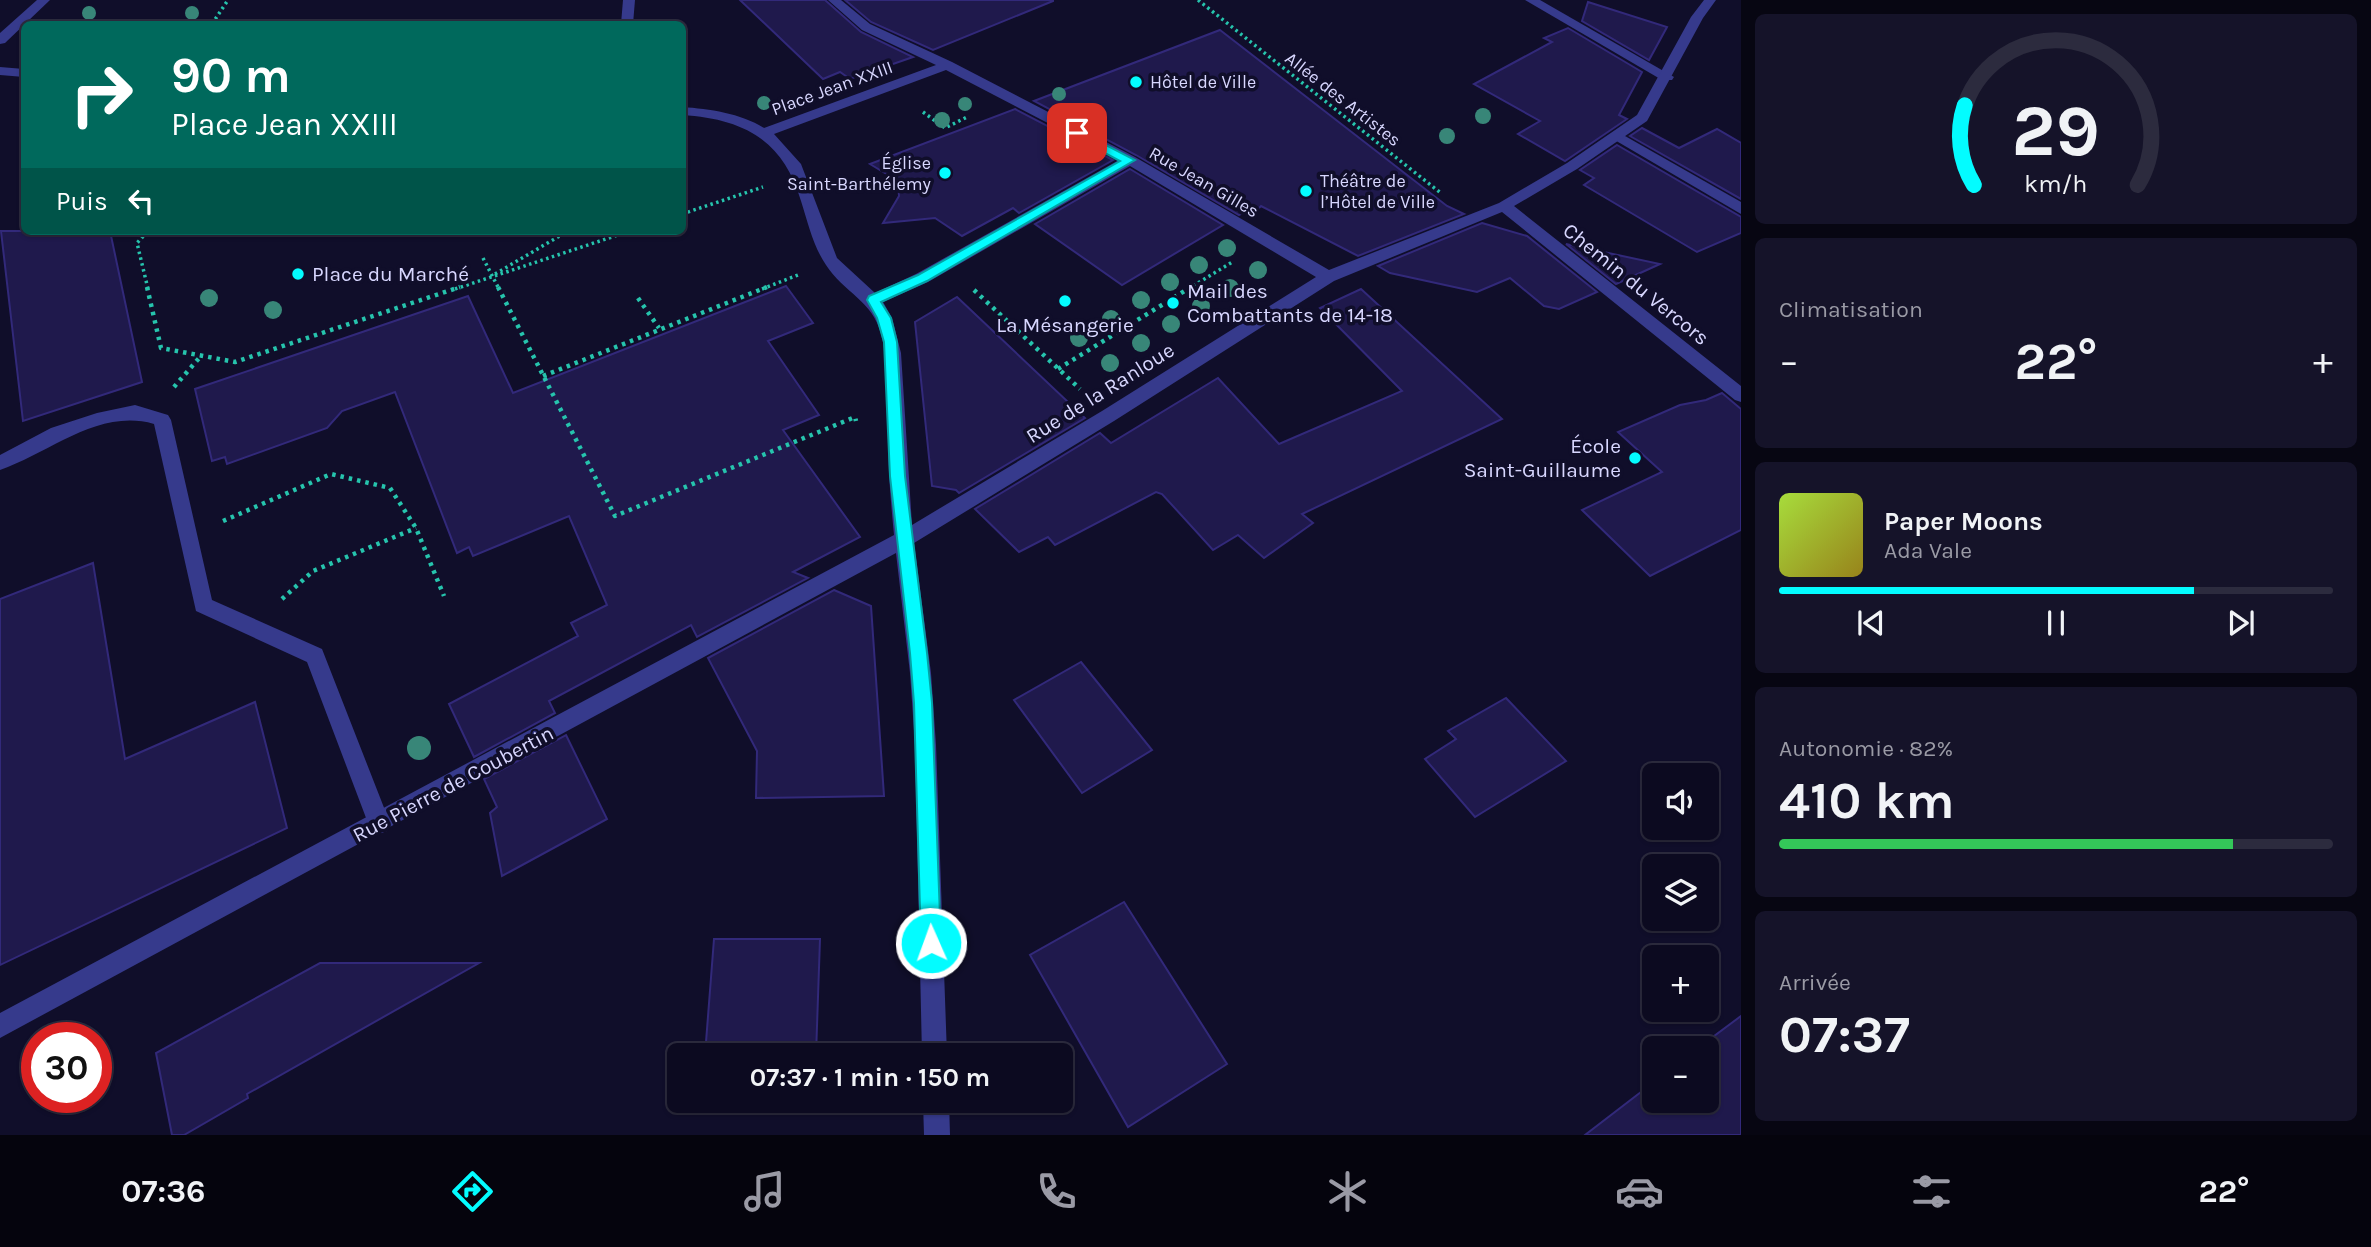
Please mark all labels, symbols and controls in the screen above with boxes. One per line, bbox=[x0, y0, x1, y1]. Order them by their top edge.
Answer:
text: 90 m bbox=[171, 47, 291, 104]
street label: Allée des Artistes bbox=[1281, 47, 1405, 151]
icon: right bbox=[56, 49, 147, 140]
street label: Place Jean XXIII bbox=[768, 56, 896, 120]
place label: Hôtel de Ville bbox=[1150, 71, 1256, 93]
marker: Hôtel de Ville bbox=[1128, 74, 1144, 90]
text: 29 bbox=[2012, 88, 2100, 173]
pin bbox=[1047, 103, 1107, 163]
text: Place Jean XXIII bbox=[171, 106, 398, 143]
icon: arrive bbox=[1058, 114, 1096, 152]
street label: Rue Jean Gilles bbox=[1145, 142, 1263, 222]
place label: Église Saint-Barthélemy bbox=[787, 151, 932, 195]
marker: Église Saint-Barthélemy bbox=[937, 165, 953, 181]
text: km/h bbox=[2024, 169, 2088, 198]
place label: Théâtre de l’Hôtel de Ville bbox=[1320, 170, 1435, 213]
icon: left bbox=[122, 182, 160, 220]
marker: Théâtre de l’Hôtel de Ville bbox=[1298, 183, 1314, 199]
text: Puis bbox=[56, 186, 108, 217]
street label: Chemin du Vercors bbox=[1558, 218, 1714, 350]
place label: Place du Marché bbox=[312, 262, 469, 286]
marker: Place du Marché bbox=[290, 266, 306, 282]
place label: Mail des Combattants de 14-18 bbox=[1187, 279, 1393, 327]
marker: La Mésangerie bbox=[1057, 293, 1073, 309]
marker: Mail des Combattants de 14-18 bbox=[1165, 295, 1181, 311]
text: Climatisation bbox=[1779, 296, 1923, 323]
place label: La Mésangerie bbox=[996, 313, 1134, 337]
text: 22° bbox=[2014, 331, 2098, 392]
street label: Rue de la Ranloue bbox=[1022, 338, 1178, 448]
text: − bbox=[1779, 339, 1799, 384]
text: + bbox=[2313, 339, 2333, 384]
place label: École Saint-Guillaume bbox=[1464, 434, 1621, 482]
marker: École Saint-Guillaume bbox=[1627, 450, 1643, 466]
text: Paper Moons bbox=[1884, 506, 2043, 537]
text: Ada Vale bbox=[1884, 537, 1972, 564]
icon: previous bbox=[1852, 604, 1890, 642]
icon: pause bbox=[2037, 604, 2075, 642]
icon: next bbox=[2222, 604, 2260, 642]
street label: Rue Pierre de Coubertin bbox=[349, 721, 557, 847]
text: Autonomie · 82% bbox=[1779, 735, 1953, 762]
map controls bbox=[1642, 763, 1719, 1113]
button: sound bbox=[1642, 763, 1719, 840]
text: 410 km bbox=[1779, 770, 1955, 831]
button: layers bbox=[1642, 854, 1719, 931]
position arrow bbox=[894, 906, 968, 980]
button: + bbox=[1642, 945, 1719, 1022]
text: Arrivée bbox=[1779, 969, 1851, 996]
text: 07:37 bbox=[1779, 1004, 1910, 1065]
speed limit sign: 30 bbox=[21, 1022, 112, 1113]
button: − bbox=[1642, 1036, 1719, 1113]
text: 07:37 · 1 min · 150 m bbox=[750, 1062, 990, 1093]
icon: directions bbox=[448, 1167, 497, 1216]
icon: music bbox=[740, 1167, 789, 1216]
icon: phone bbox=[1032, 1167, 1081, 1216]
icon: climate bbox=[1323, 1167, 1372, 1216]
icon: car bbox=[1615, 1167, 1664, 1216]
icon: filters bbox=[1907, 1167, 1956, 1216]
text: 07:36 bbox=[121, 1173, 205, 1210]
text: 22° bbox=[2198, 1173, 2250, 1210]

